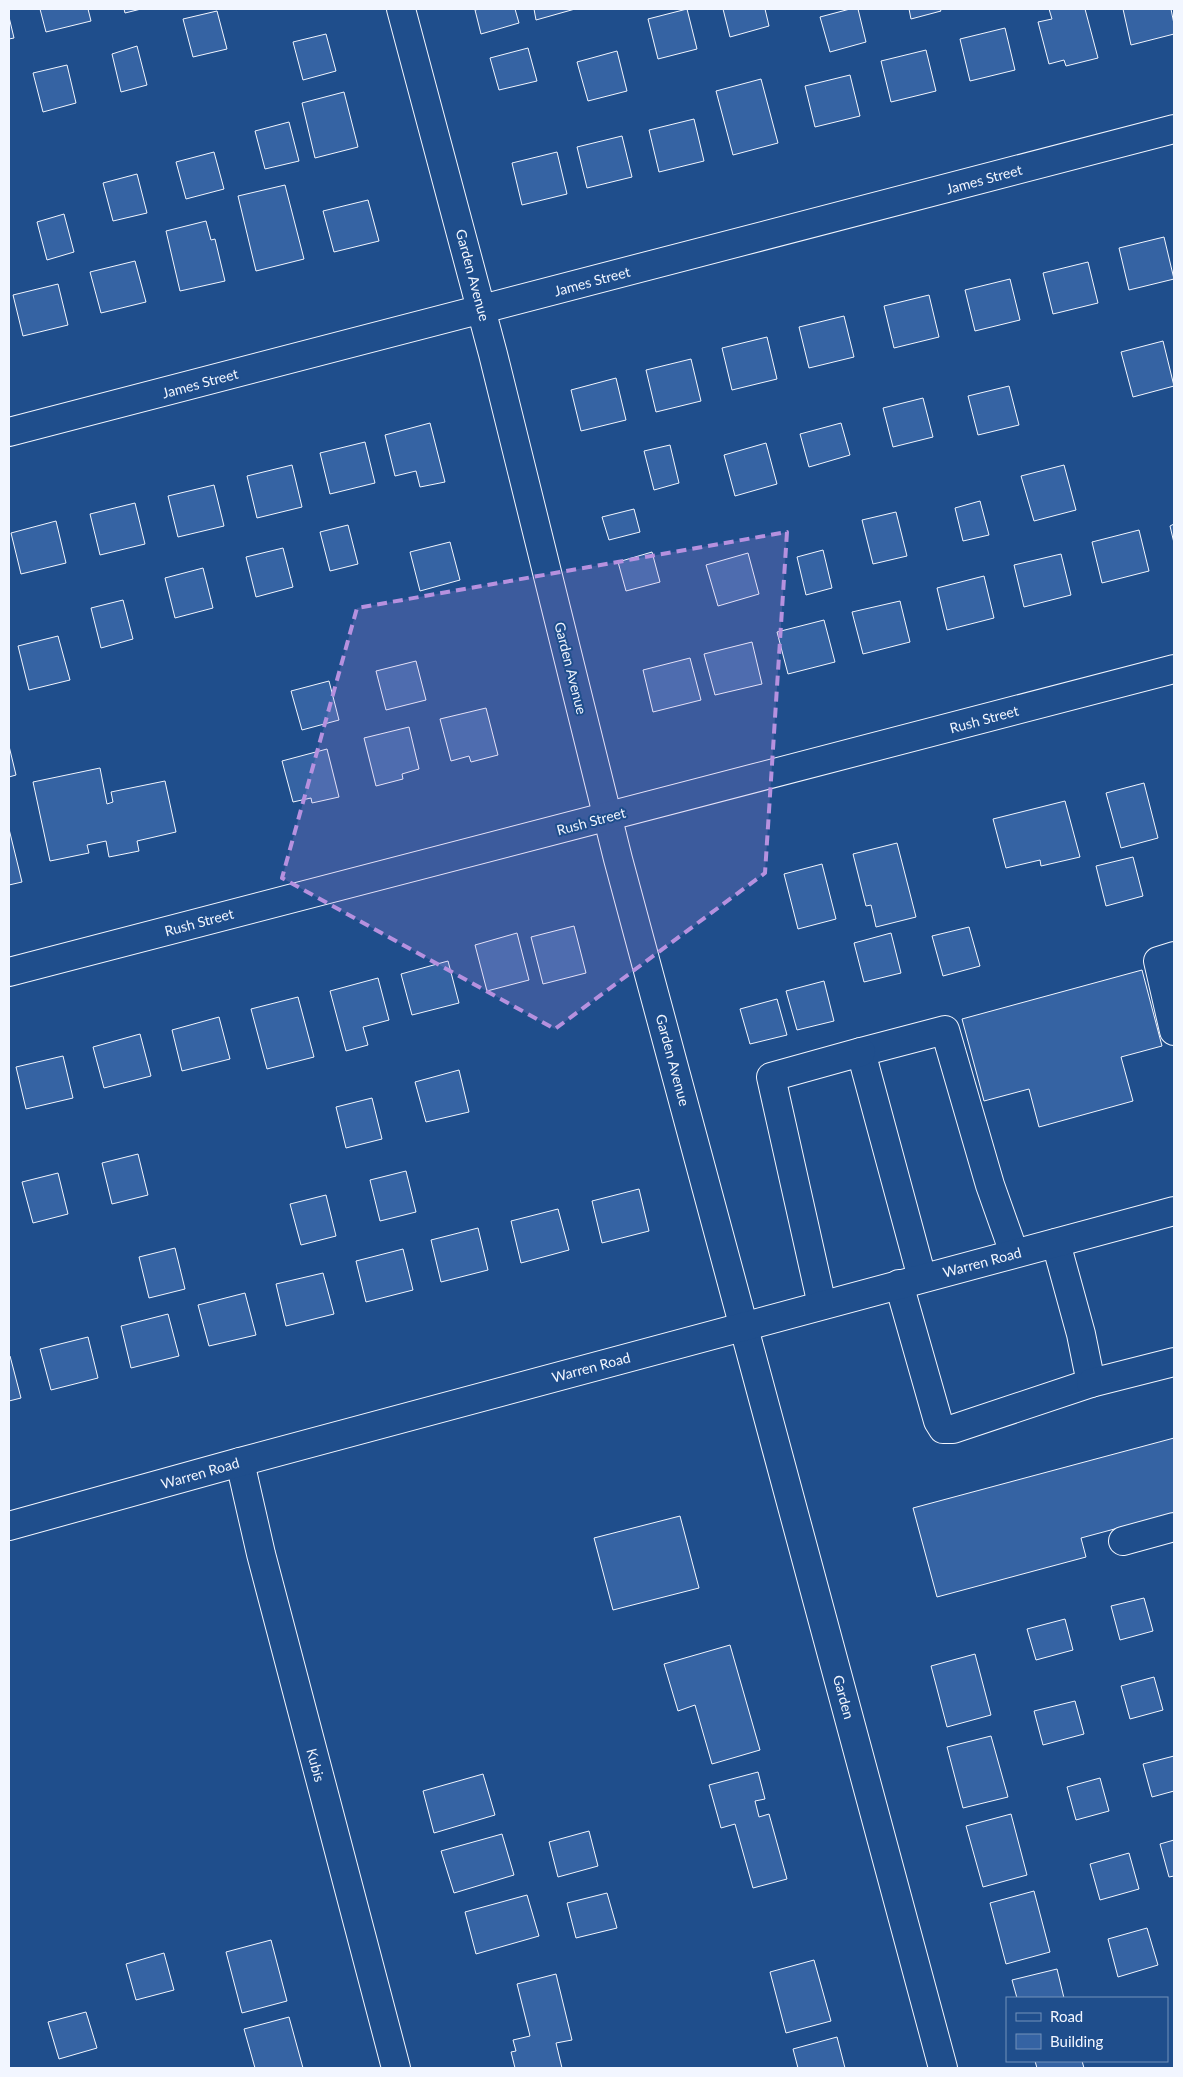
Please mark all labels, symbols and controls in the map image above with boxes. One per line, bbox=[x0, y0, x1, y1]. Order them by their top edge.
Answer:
street label: James Street bbox=[944, 161, 1024, 197]
street label: Garden Avenue bbox=[453, 227, 493, 323]
street label: James Street bbox=[552, 263, 632, 299]
street label: James Street bbox=[160, 365, 240, 401]
street label: Garden Avenue bbox=[551, 620, 591, 716]
street label: Rush Street bbox=[948, 702, 1020, 736]
street label: Rush Street bbox=[555, 804, 627, 838]
street label: Rush Street bbox=[163, 905, 235, 939]
street label: Garden Avenue bbox=[653, 1012, 693, 1108]
street label: Warren Road bbox=[941, 1243, 1023, 1281]
street label: Warren Road bbox=[550, 1348, 632, 1386]
street label: Warren Road bbox=[159, 1454, 241, 1492]
street label: Garden bbox=[830, 1673, 858, 1721]
street label: Kubis bbox=[303, 1746, 329, 1784]
legend bbox=[1006, 1997, 1168, 2062]
text: Road bbox=[1050, 2007, 1083, 2025]
text: Building bbox=[1050, 2032, 1103, 2050]

